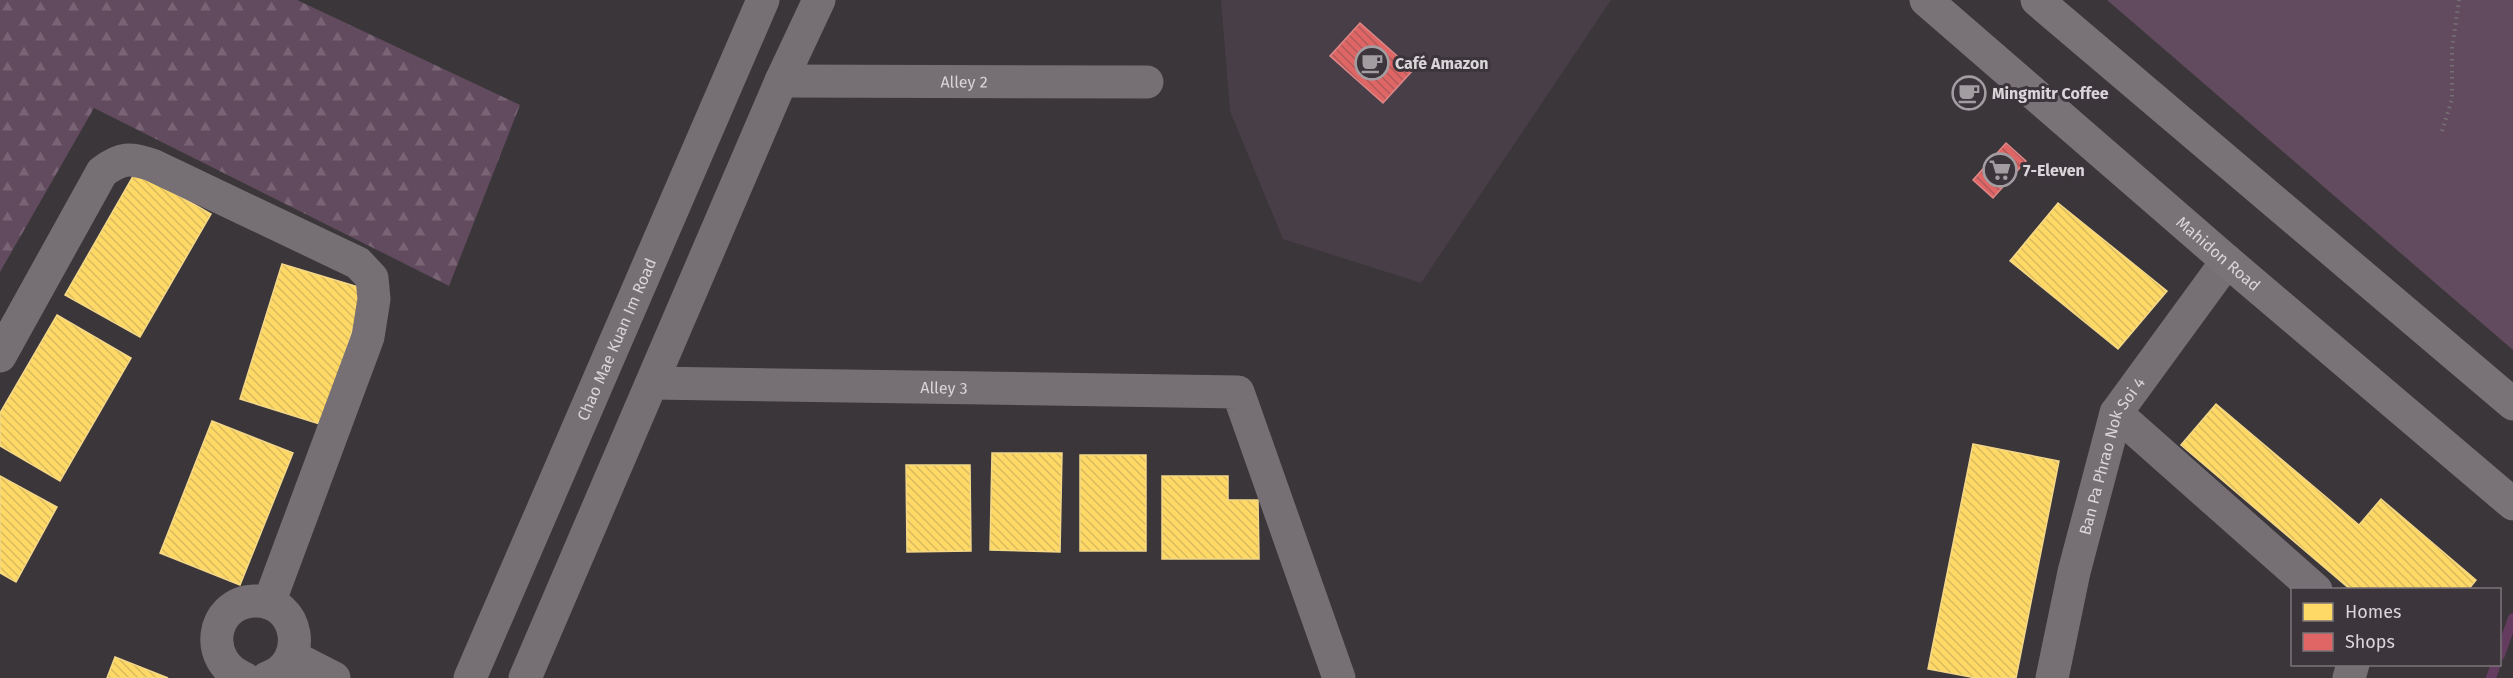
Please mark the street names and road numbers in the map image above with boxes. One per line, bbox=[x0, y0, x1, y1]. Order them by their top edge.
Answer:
street label: Alley 2 bbox=[940, 72, 988, 91]
street label: Mahidon Road bbox=[2173, 212, 2264, 295]
street label: Chao Mae Kuan Im Road bbox=[573, 255, 660, 423]
street label: Ban Pa Phrao Nok Soi 4 bbox=[2075, 373, 2149, 537]
street label: Alley 3 bbox=[920, 378, 968, 397]

